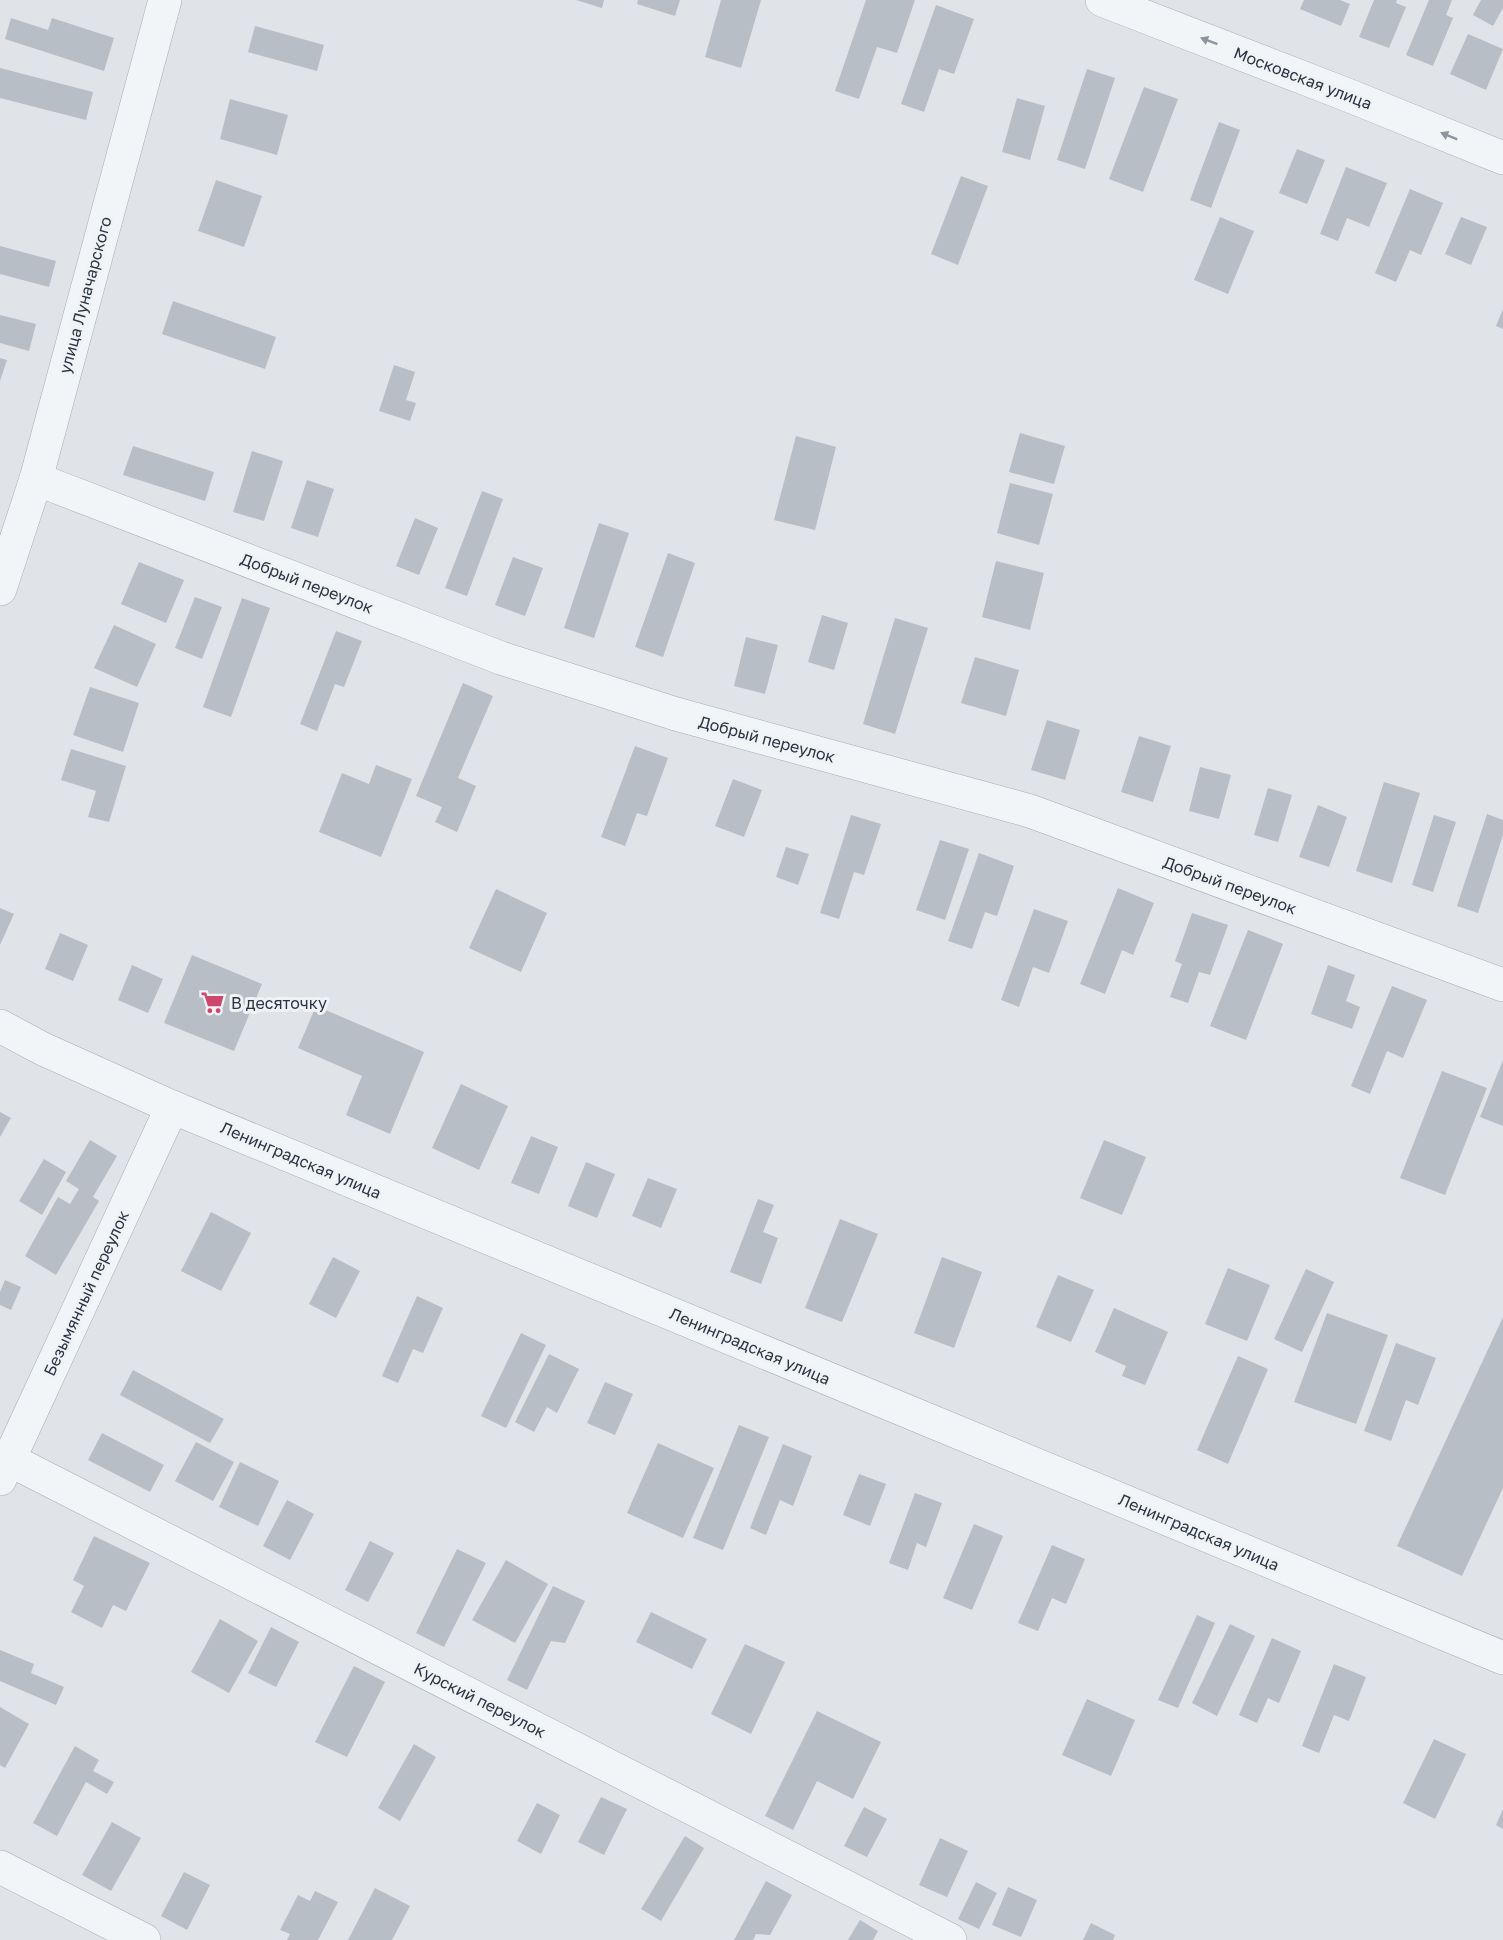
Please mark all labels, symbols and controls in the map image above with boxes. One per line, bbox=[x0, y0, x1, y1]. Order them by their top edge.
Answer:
one-way arrow bbox=[1200, 36, 1218, 46]
street label: Московская улица bbox=[1231, 42, 1375, 114]
one-way arrow bbox=[1440, 131, 1458, 140]
street label: улица Луначарского bbox=[54, 214, 116, 376]
street label: Добрый переулок bbox=[238, 549, 376, 617]
street label: Добрый переулок bbox=[697, 711, 837, 767]
street label: Добрый переулок bbox=[1161, 852, 1299, 918]
supermarket icon: В десяточку bbox=[200, 990, 226, 1016]
place label: В десяточку bbox=[231, 993, 327, 1013]
street label: Ленинградская улица bbox=[218, 1117, 384, 1203]
street label: Безымянный переулок bbox=[39, 1207, 133, 1379]
street label: Ленинградская улица bbox=[667, 1303, 833, 1389]
street label: Ленинградская улица bbox=[1116, 1489, 1282, 1575]
street label: Курский переулок bbox=[411, 1658, 549, 1742]

